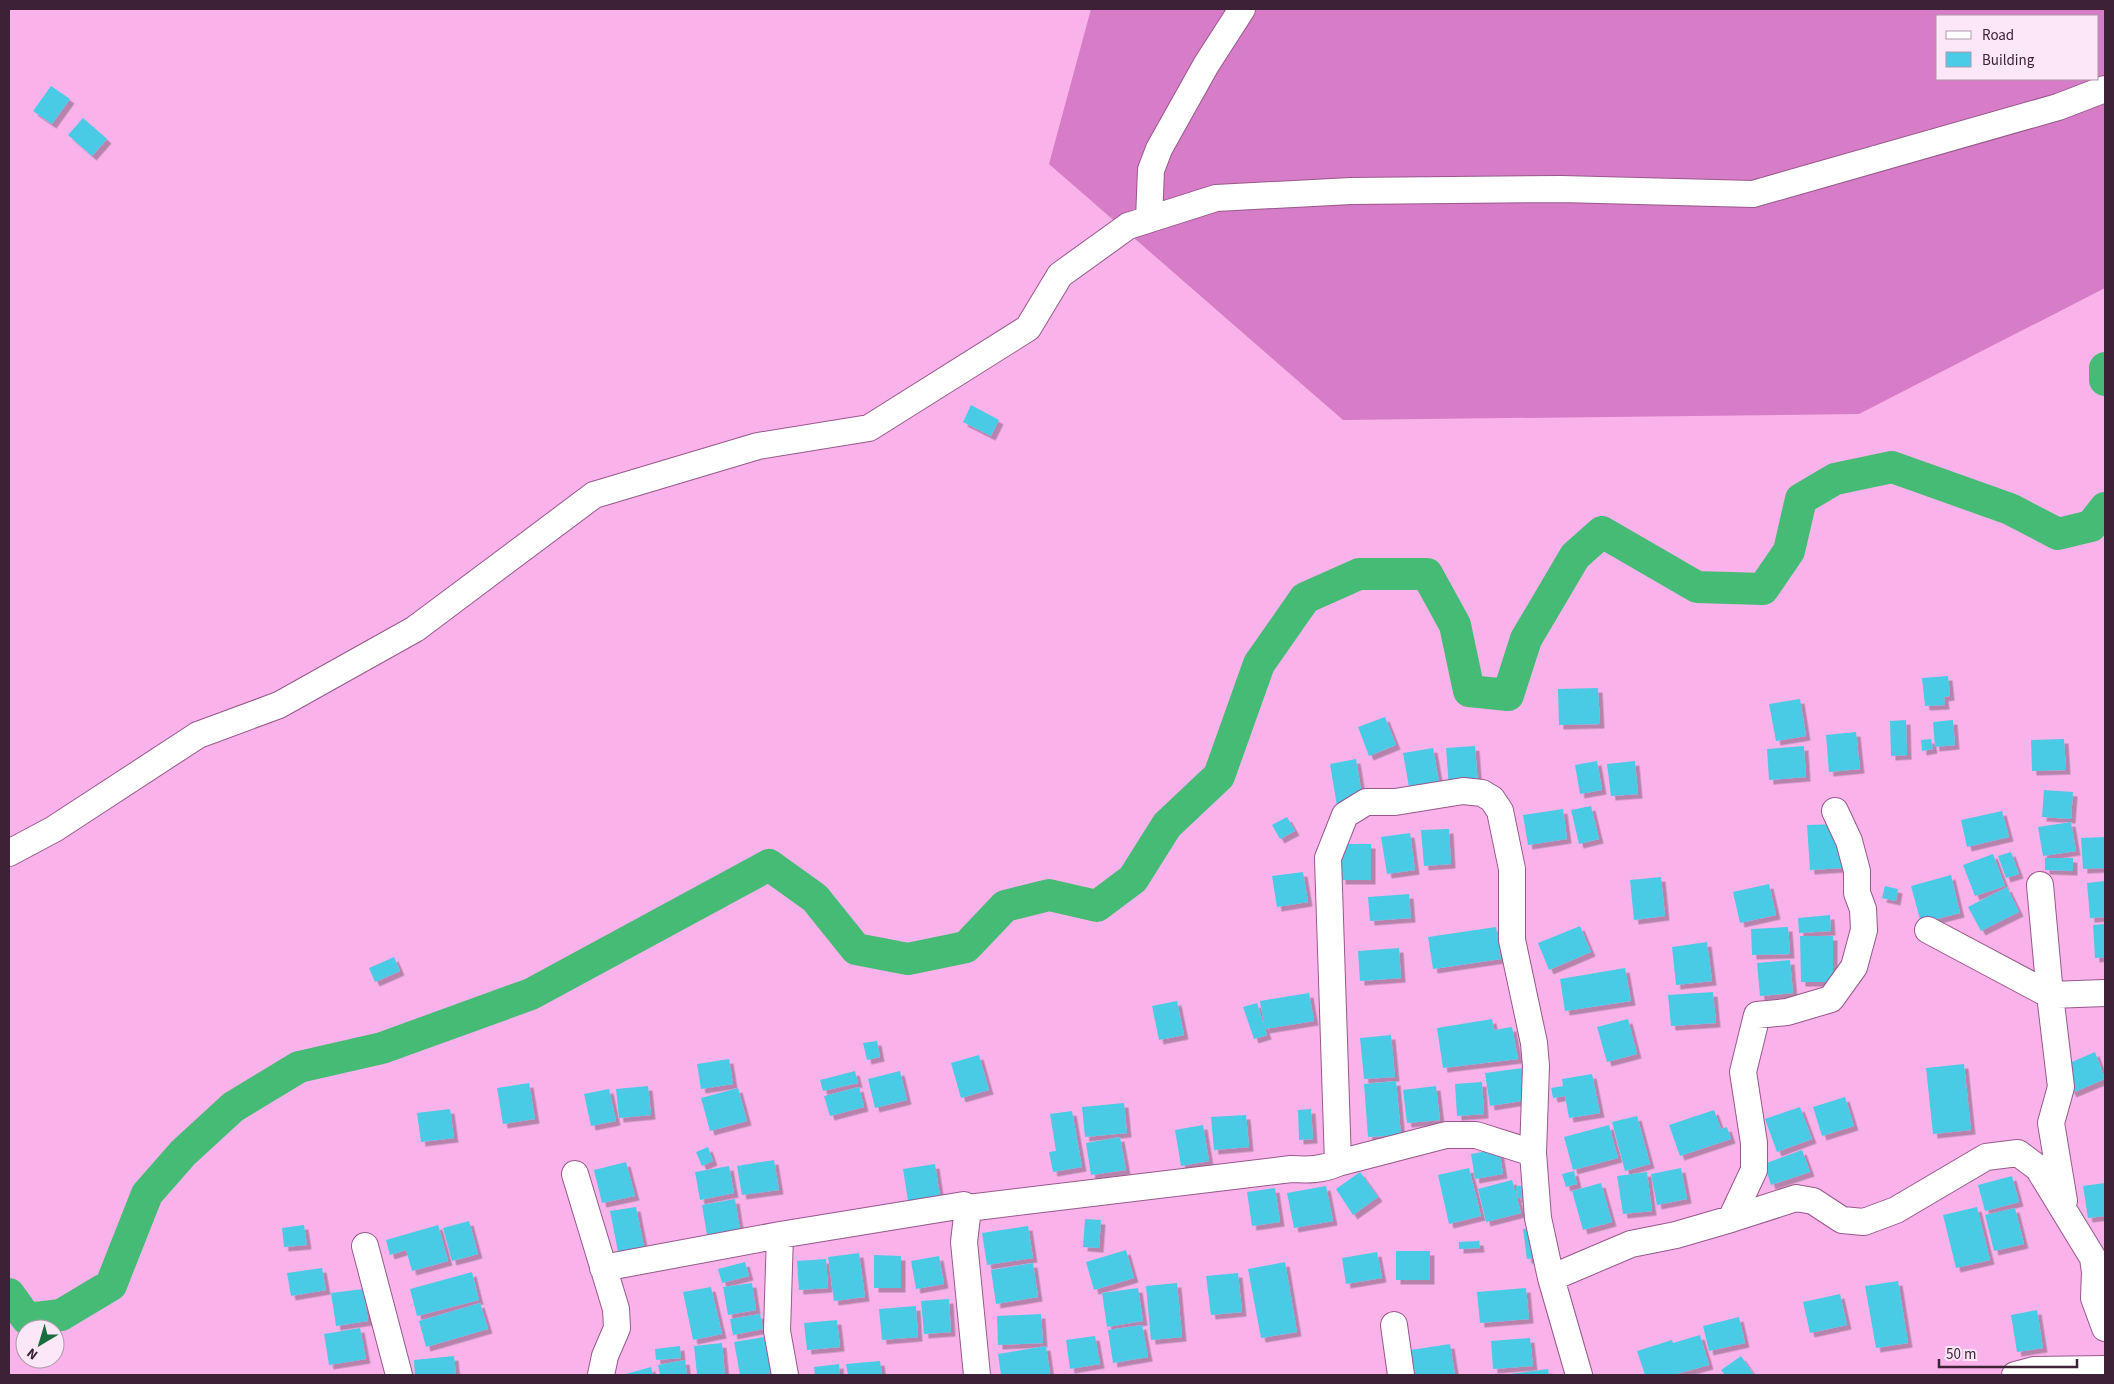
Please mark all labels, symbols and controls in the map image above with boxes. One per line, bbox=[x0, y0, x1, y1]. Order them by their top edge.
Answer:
legend bbox=[1936, 15, 2099, 80]
text: Road bbox=[1982, 25, 2014, 46]
text: Building bbox=[1982, 50, 2035, 71]
north arrow bbox=[15, 1319, 65, 1369]
scale bar bbox=[1939, 1336, 2076, 1368]
text: N bbox=[23, 1343, 42, 1364]
text: 50 m bbox=[1946, 1344, 1976, 1365]

